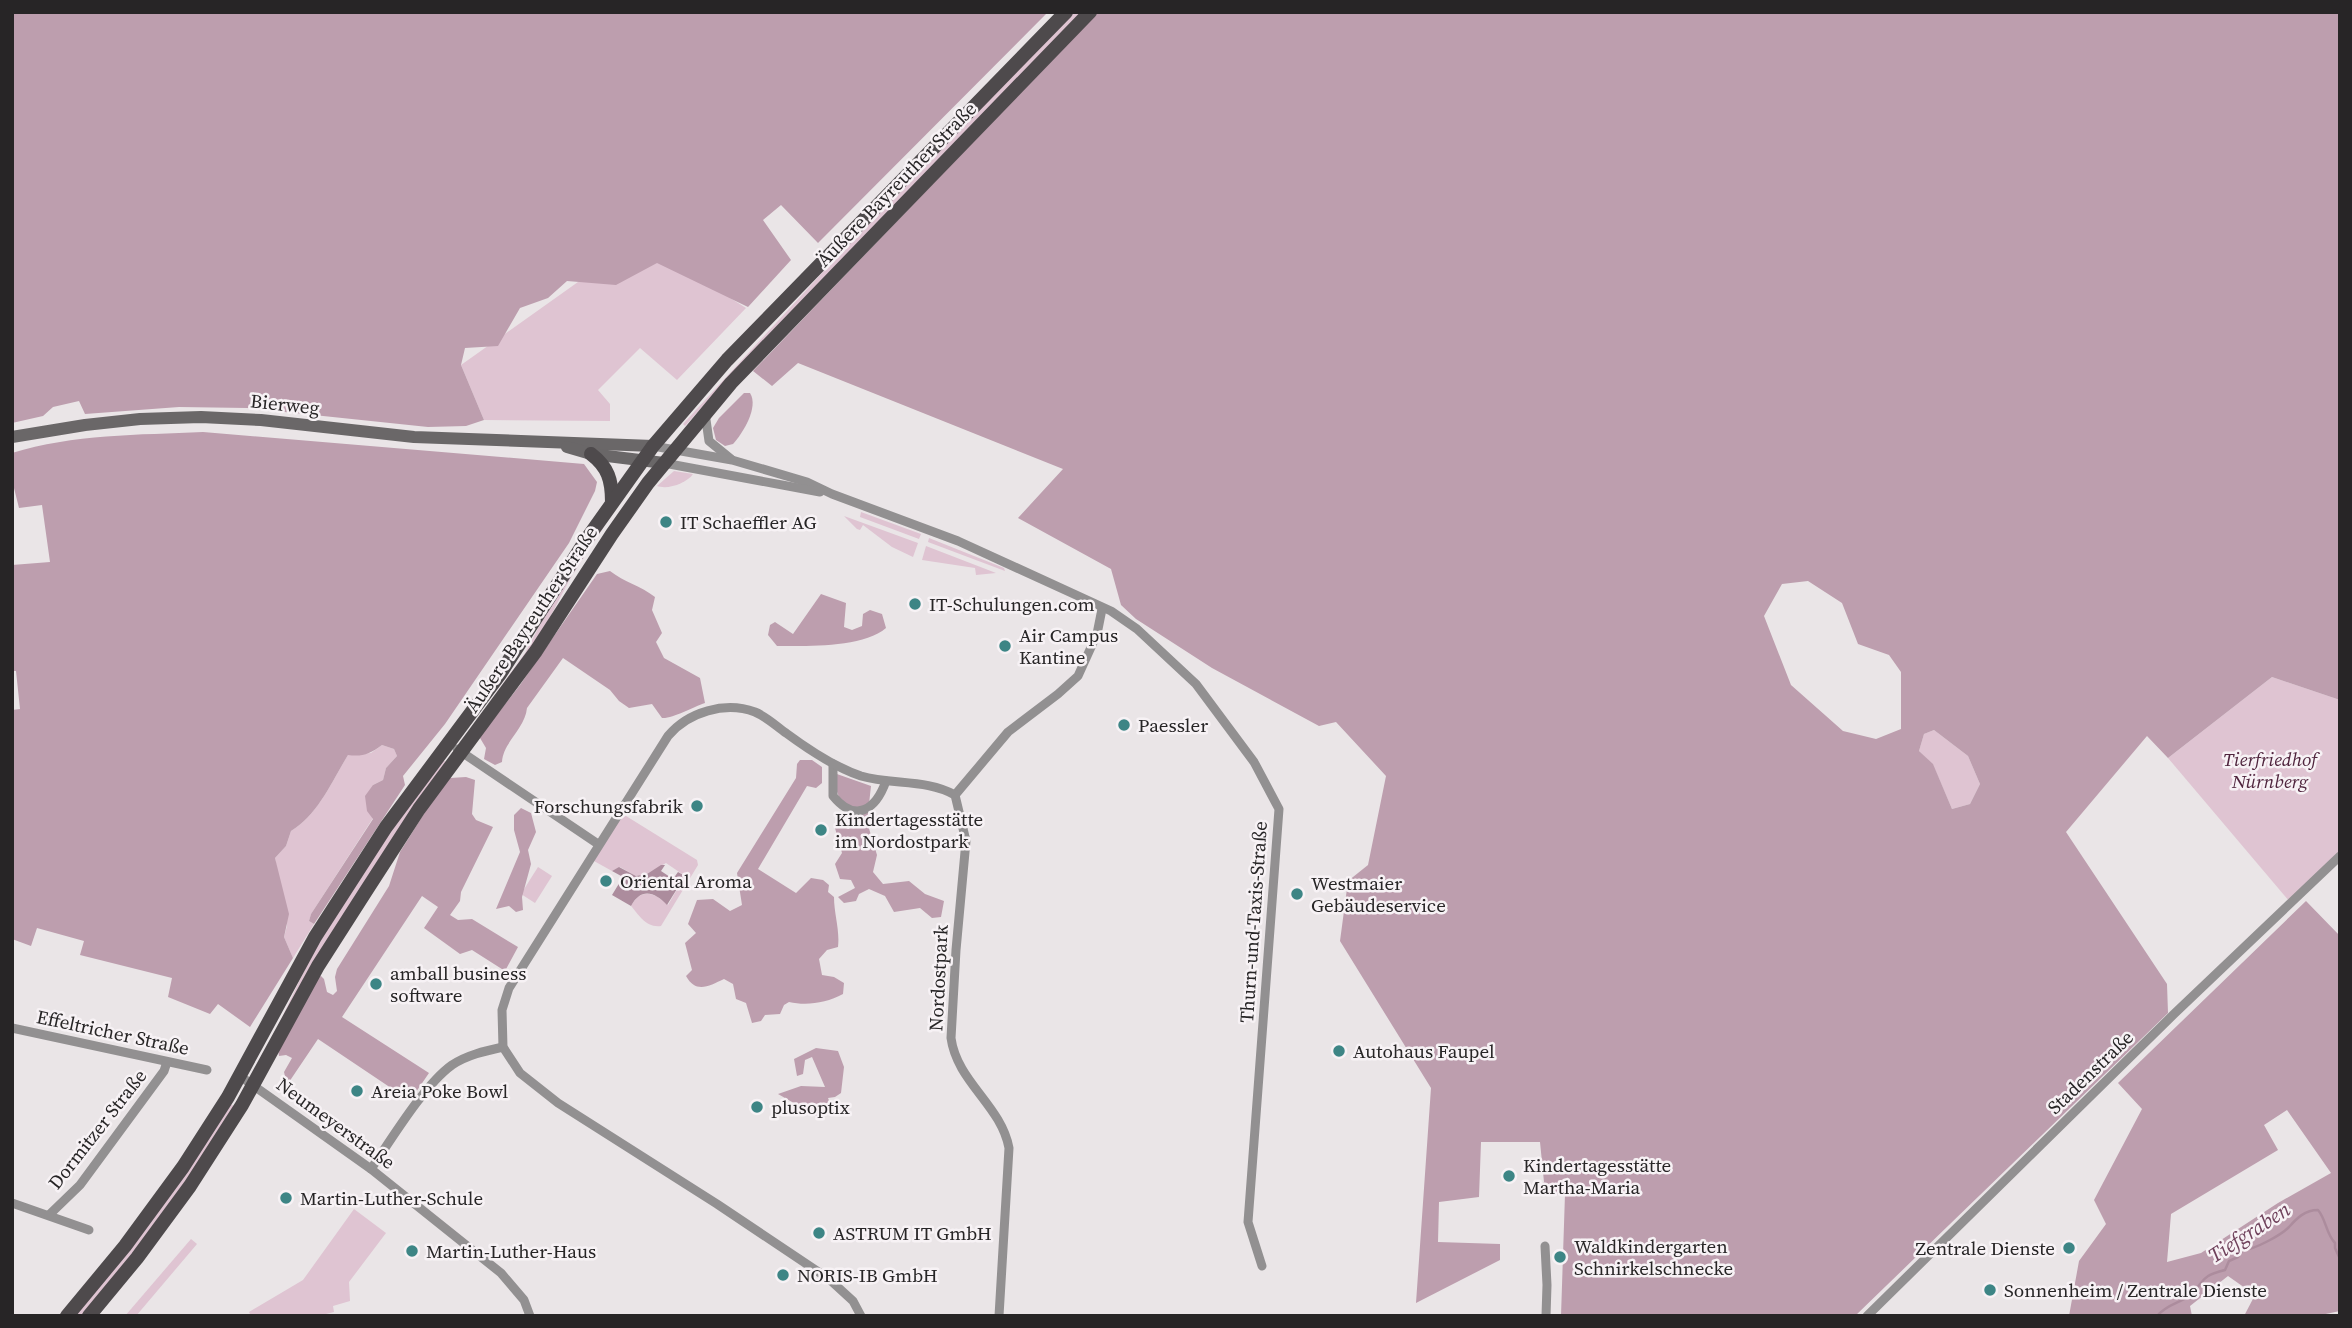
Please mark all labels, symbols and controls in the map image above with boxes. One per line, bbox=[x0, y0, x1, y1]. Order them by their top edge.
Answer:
street label: Äußere Bayreuther Straße bbox=[810, 96, 982, 272]
street label: Bierweg bbox=[249, 387, 321, 421]
place label: IT Schaeffler AG bbox=[680, 509, 816, 535]
marker: IT Schaeffler AG bbox=[658, 514, 674, 530]
street label: Äußere Bayreuther Straße bbox=[459, 521, 603, 717]
place label: IT-Schulungen.com bbox=[929, 591, 1095, 617]
marker: IT-Schulungen.com bbox=[907, 596, 923, 612]
place label: Air Campus Kantine bbox=[1019, 622, 1118, 670]
marker: Air Campus Kantine bbox=[997, 638, 1013, 654]
place label: Paessler bbox=[1138, 712, 1208, 738]
marker: Paessler bbox=[1116, 717, 1132, 733]
park label: Tierfriedhof Nürnberg bbox=[2223, 746, 2320, 794]
place label: Forschungsfabrik bbox=[534, 793, 684, 819]
marker: Forschungsfabrik bbox=[689, 798, 705, 814]
place label: Kindertagesstätte im Nordostpark bbox=[835, 806, 983, 854]
street label: Thurn-und-Taxis-Straße bbox=[1233, 820, 1273, 1024]
marker: Kindertagesstätte im Nordostpark bbox=[813, 822, 829, 838]
place label: Oriental Aroma bbox=[620, 868, 752, 894]
place label: Westmaier Gebäudeservice bbox=[1311, 870, 1446, 918]
marker: Oriental Aroma bbox=[598, 873, 614, 889]
marker: Westmaier Gebäudeservice bbox=[1289, 886, 1305, 902]
street label: Nordostpark bbox=[922, 924, 954, 1032]
place label: amball business software bbox=[390, 960, 527, 1008]
marker: amball business software bbox=[368, 976, 384, 992]
street label: Effeltricher Straße bbox=[34, 1003, 192, 1061]
street label: Stadenstraße bbox=[2041, 1024, 2139, 1120]
place label: Autohaus Faupel bbox=[1353, 1038, 1495, 1064]
marker: Autohaus Faupel bbox=[1331, 1043, 1347, 1059]
street label: Dormitzer Straße bbox=[42, 1064, 152, 1194]
street label: Neumeyerstraße bbox=[271, 1071, 401, 1175]
place label: Areia Poke Bowl bbox=[371, 1078, 509, 1104]
marker: Areia Poke Bowl bbox=[349, 1083, 365, 1099]
place label: plusoptix bbox=[771, 1094, 850, 1120]
marker: plusoptix bbox=[749, 1099, 765, 1115]
place label: Kindertagesstätte Martha-Maria bbox=[1523, 1152, 1671, 1200]
marker: Kindertagesstätte Martha-Maria bbox=[1501, 1168, 1517, 1184]
place label: Martin-Luther-Schule bbox=[300, 1185, 483, 1211]
marker: Martin-Luther-Schule bbox=[278, 1190, 294, 1206]
water label: Tiefgraben bbox=[2202, 1195, 2296, 1269]
place label: ASTRUM IT GmbH bbox=[833, 1220, 992, 1246]
marker: ASTRUM IT GmbH bbox=[811, 1225, 827, 1241]
place label: Waldkindergarten Schnirkelschnecke bbox=[1574, 1233, 1733, 1281]
place label: Zentrale Dienste bbox=[1916, 1235, 2055, 1261]
place label: Martin-Luther-Haus bbox=[426, 1238, 596, 1264]
marker: Zentrale Dienste bbox=[2061, 1240, 2077, 1256]
marker: Martin-Luther-Haus bbox=[404, 1243, 420, 1259]
marker: Waldkindergarten Schnirkelschnecke bbox=[1552, 1249, 1568, 1265]
place label: NORIS-IB GmbH bbox=[797, 1262, 938, 1288]
marker: NORIS-IB GmbH bbox=[775, 1267, 791, 1283]
place label: Sonnenheim / Zentrale Dienste bbox=[2004, 1277, 2267, 1303]
marker: Sonnenheim / Zentrale Dienste bbox=[1982, 1282, 1998, 1298]

